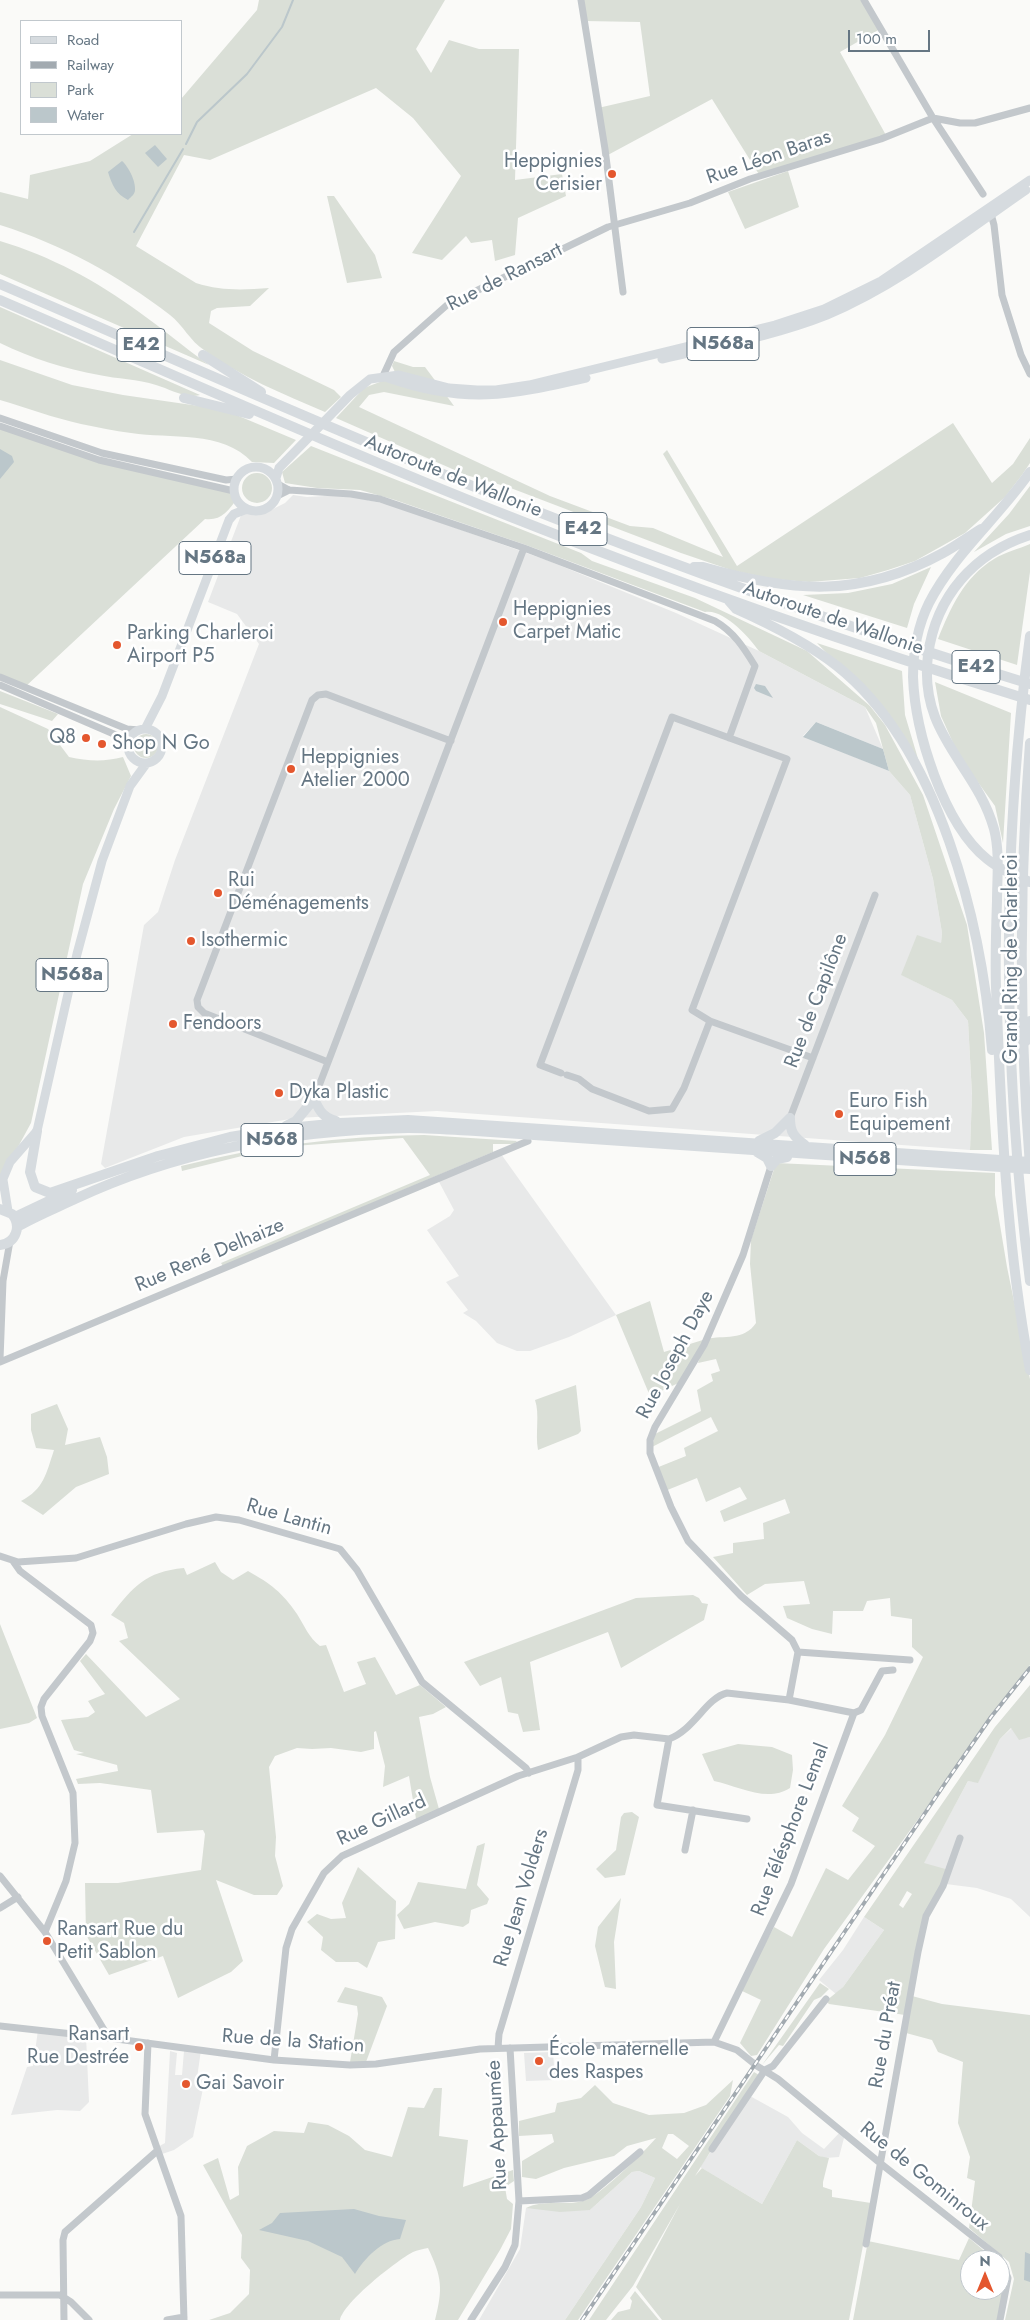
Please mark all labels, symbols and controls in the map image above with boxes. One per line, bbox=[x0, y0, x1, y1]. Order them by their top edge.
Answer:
legend bbox=[20, 20, 182, 135]
scale bar bbox=[850, 20, 932, 52]
text: 100 m bbox=[856, 28, 897, 50]
text: Road bbox=[67, 29, 99, 51]
text: Railway bbox=[67, 54, 114, 76]
text: Park bbox=[67, 79, 94, 101]
text: Water bbox=[67, 104, 104, 126]
street label: Rue Léon Baras bbox=[704, 125, 834, 191]
place label: Heppignies Cerisier bbox=[504, 150, 602, 197]
marker: Heppignies Cerisier bbox=[606, 168, 618, 180]
street label: Rue de Ransart bbox=[443, 239, 567, 317]
road number: E42 bbox=[117, 328, 165, 362]
road number: N568a bbox=[687, 328, 759, 360]
street label: Autoroute de Wallonie bbox=[361, 430, 545, 524]
road number: E42 bbox=[559, 512, 607, 546]
road number: N568a bbox=[179, 542, 251, 574]
street label: Autoroute de Wallonie bbox=[740, 577, 926, 661]
place label: Heppignies Carpet Matic bbox=[513, 598, 621, 645]
marker: Heppignies Carpet Matic bbox=[497, 616, 509, 628]
place label: Parking Charleroi Airport P5 bbox=[127, 622, 274, 669]
marker: Parking Charleroi Airport P5 bbox=[111, 639, 123, 651]
road number: E42 bbox=[952, 650, 1000, 684]
place label: Q8 bbox=[49, 726, 76, 750]
marker: Q8 bbox=[80, 732, 92, 744]
place label: Shop N Go bbox=[112, 732, 210, 756]
marker: Shop N Go bbox=[96, 738, 108, 750]
place label: Heppignies Atelier 2000 bbox=[301, 746, 410, 793]
marker: Heppignies Atelier 2000 bbox=[285, 763, 297, 775]
street label: Grand Ring de Charleroi bbox=[1000, 854, 1024, 1064]
place label: Rui Déménagements bbox=[228, 869, 369, 916]
marker: Rui Déménagements bbox=[212, 887, 224, 899]
place label: Isothermic bbox=[201, 929, 288, 953]
street label: Rue de Capilône bbox=[780, 930, 854, 1072]
marker: Isothermic bbox=[185, 935, 197, 947]
road number: N568a bbox=[36, 958, 108, 992]
place label: Fendoors bbox=[183, 1012, 261, 1036]
marker: Fendoors bbox=[167, 1018, 179, 1030]
place label: Dyka Plastic bbox=[289, 1081, 389, 1105]
marker: Dyka Plastic bbox=[273, 1087, 285, 1099]
place label: Euro Fish Equipement bbox=[849, 1090, 950, 1137]
marker: Euro Fish Equipement bbox=[833, 1108, 845, 1120]
road number: N568 bbox=[241, 1124, 303, 1156]
road number: N568 bbox=[834, 1142, 896, 1176]
street label: Rue René Delhaize bbox=[132, 1214, 288, 1298]
street label: Rue Joseph Daye bbox=[632, 1287, 720, 1423]
street label: Rue Lantin bbox=[244, 1494, 334, 1542]
street label: Rue Télésphore Lemal bbox=[747, 1740, 835, 1920]
street label: Rue Gillard bbox=[334, 1790, 430, 1852]
street label: Rue Jean Volders bbox=[490, 1826, 554, 1970]
place label: Ransart Rue du Petit Sablon bbox=[57, 1918, 184, 1965]
marker: Ransart Rue du Petit Sablon bbox=[41, 1935, 53, 1947]
street label: Rue du Préat bbox=[865, 1980, 907, 2090]
place label: Ransart Rue Destrée bbox=[27, 2023, 129, 2070]
street label: Rue de la Station bbox=[221, 2025, 365, 2059]
place label: École maternelle des Raspes bbox=[549, 2038, 689, 2085]
marker: Ransart Rue Destrée bbox=[133, 2041, 145, 2053]
marker: École maternelle des Raspes bbox=[533, 2055, 545, 2067]
street label: Rue Appaumée bbox=[483, 2059, 513, 2191]
place label: Gai Savoir bbox=[196, 2072, 284, 2096]
marker: Gai Savoir bbox=[180, 2078, 192, 2090]
street label: Rue de Gominroux bbox=[854, 2117, 994, 2237]
north arrow bbox=[960, 2250, 1010, 2300]
text: N bbox=[979, 2251, 991, 2271]

